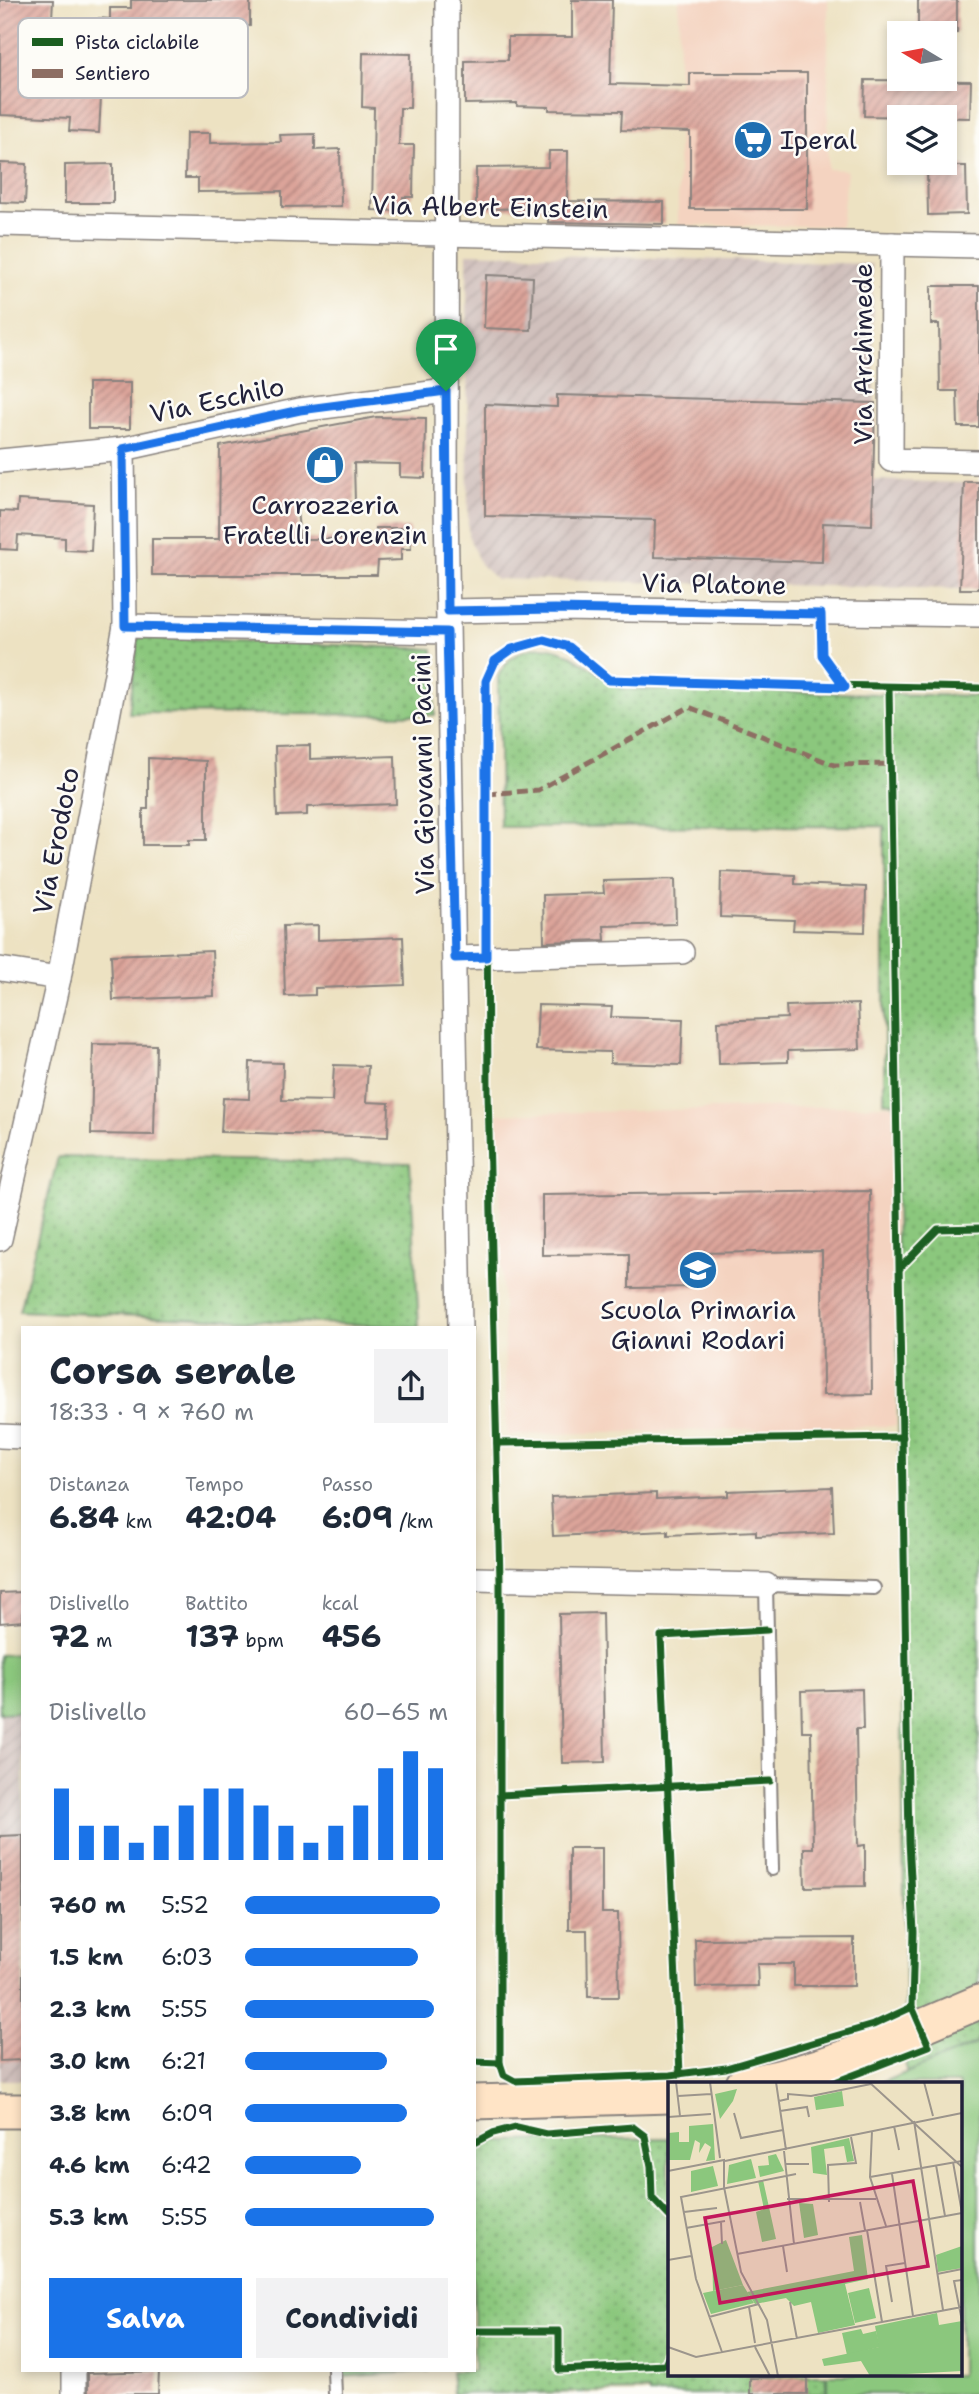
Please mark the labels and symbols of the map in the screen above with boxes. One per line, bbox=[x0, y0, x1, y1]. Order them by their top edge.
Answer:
legend bbox=[18, 18, 248, 98]
north arrow bbox=[887, 21, 957, 91]
text: Pista ciclabile bbox=[75, 30, 199, 55]
text: Sentiero bbox=[75, 61, 150, 86]
supermarket icon: Iperal bbox=[732, 119, 774, 161]
place label: Iperal bbox=[780, 122, 857, 157]
street label: Via Albert Einstein bbox=[371, 187, 609, 226]
street label: Via Archimede bbox=[845, 263, 880, 445]
pin bbox=[416, 319, 476, 391]
street label: Via Eschilo bbox=[146, 368, 287, 431]
shop icon: Carrozzeria Fratelli Lorenzin bbox=[304, 444, 346, 486]
place label: Carrozzeria Fratelli Lorenzin bbox=[223, 487, 427, 552]
street label: Via Platone bbox=[641, 565, 787, 602]
street label: Via Giovanni Pacini bbox=[403, 653, 442, 895]
street label: Via Erodoto bbox=[24, 764, 87, 918]
school or university icon: Scuola Primaria Gianni Rodari bbox=[677, 1249, 719, 1291]
place label: Scuola Primaria Gianni Rodari bbox=[600, 1292, 796, 1357]
inset map bbox=[668, 2082, 962, 2376]

